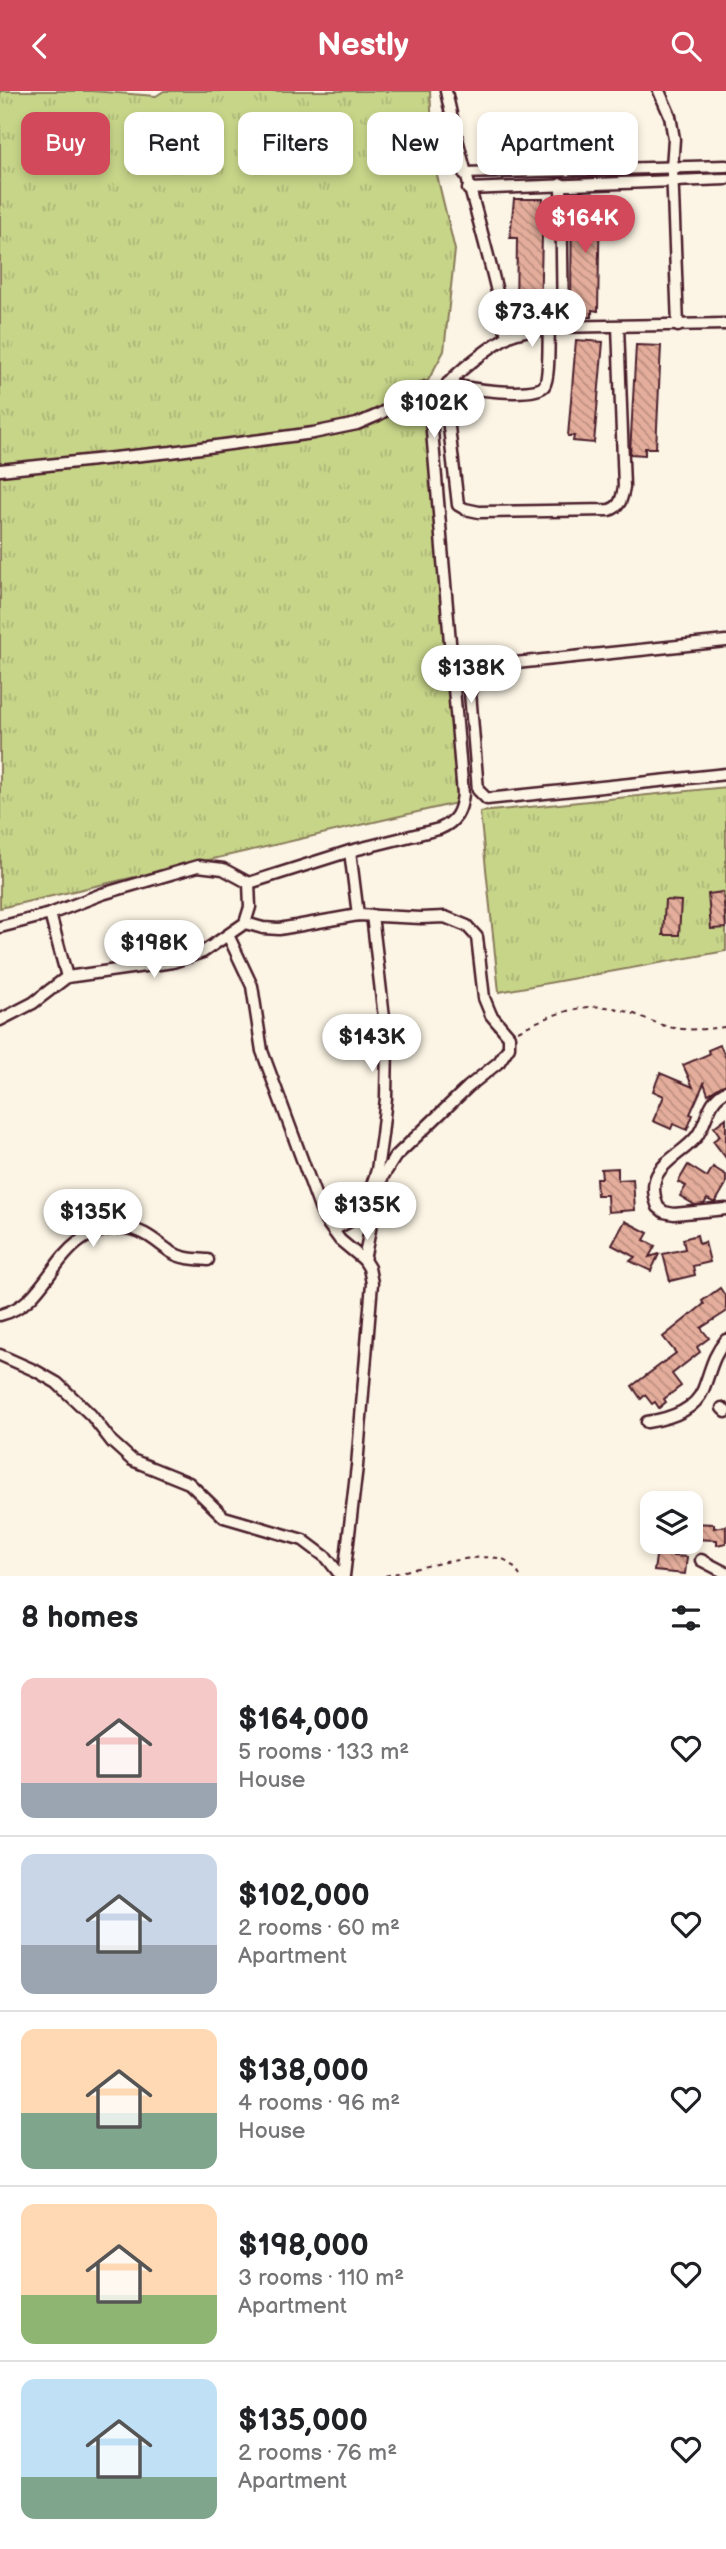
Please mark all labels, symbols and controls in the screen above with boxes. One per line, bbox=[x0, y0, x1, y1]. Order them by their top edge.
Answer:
text: Nestly bbox=[317, 26, 409, 65]
icon: back bbox=[21, 27, 59, 65]
icon: search bbox=[667, 27, 705, 65]
chip: Buy bbox=[21, 112, 110, 175]
chip: Rent bbox=[124, 112, 224, 175]
chip: Filters bbox=[238, 112, 353, 175]
chip: New bbox=[367, 112, 463, 175]
chip: Apartment bbox=[477, 112, 638, 175]
pin: $164K bbox=[536, 195, 634, 255]
text: $164K bbox=[551, 204, 619, 232]
pin: $73.4K bbox=[475, 289, 589, 349]
text: $73.4K bbox=[494, 298, 570, 326]
pin: $102K bbox=[385, 381, 483, 440]
text: $102K bbox=[400, 389, 468, 417]
pin: $138K bbox=[422, 645, 520, 705]
text: $138K bbox=[437, 654, 505, 682]
pin: $198K bbox=[105, 921, 203, 980]
text: $198K bbox=[120, 929, 188, 957]
pin: $143K bbox=[323, 1014, 421, 1074]
text: $143K bbox=[338, 1023, 406, 1051]
pin: $135K bbox=[318, 1183, 416, 1242]
pin: $135K bbox=[44, 1189, 142, 1249]
text: $135K bbox=[333, 1191, 401, 1219]
text: $135K bbox=[59, 1198, 127, 1226]
map controls bbox=[640, 1491, 703, 1554]
button: layers bbox=[640, 1491, 703, 1554]
icon: filters bbox=[667, 1599, 705, 1637]
text: 8 homes bbox=[21, 1600, 138, 1636]
text: $164,000 bbox=[238, 1702, 369, 1738]
icon: home bbox=[77, 1706, 161, 1790]
icon: heart bbox=[667, 1729, 705, 1767]
text: 5 rooms · 133 m² bbox=[238, 1738, 409, 1766]
text: House bbox=[238, 1766, 305, 1794]
text: $102,000 bbox=[238, 1878, 370, 1914]
icon: home bbox=[77, 1882, 161, 1966]
icon: heart bbox=[667, 1905, 705, 1943]
text: 2 rooms · 60 m² bbox=[238, 1914, 400, 1942]
text: Apartment bbox=[238, 1942, 347, 1970]
text: $138,000 bbox=[238, 2053, 369, 2089]
icon: home bbox=[77, 2057, 161, 2141]
icon: heart bbox=[667, 2080, 705, 2118]
text: 4 rooms · 96 m² bbox=[238, 2089, 400, 2117]
text: House bbox=[238, 2117, 305, 2145]
text: $198,000 bbox=[238, 2228, 369, 2264]
icon: home bbox=[77, 2232, 161, 2316]
icon: heart bbox=[667, 2255, 705, 2293]
text: 3 rooms · 110 m² bbox=[238, 2264, 404, 2292]
text: Apartment bbox=[238, 2292, 347, 2320]
text: $135,000 bbox=[238, 2403, 368, 2439]
icon: home bbox=[77, 2407, 161, 2491]
icon: heart bbox=[667, 2430, 705, 2468]
text: 2 rooms · 76 m² bbox=[238, 2439, 397, 2467]
text: Apartment bbox=[238, 2467, 347, 2495]

